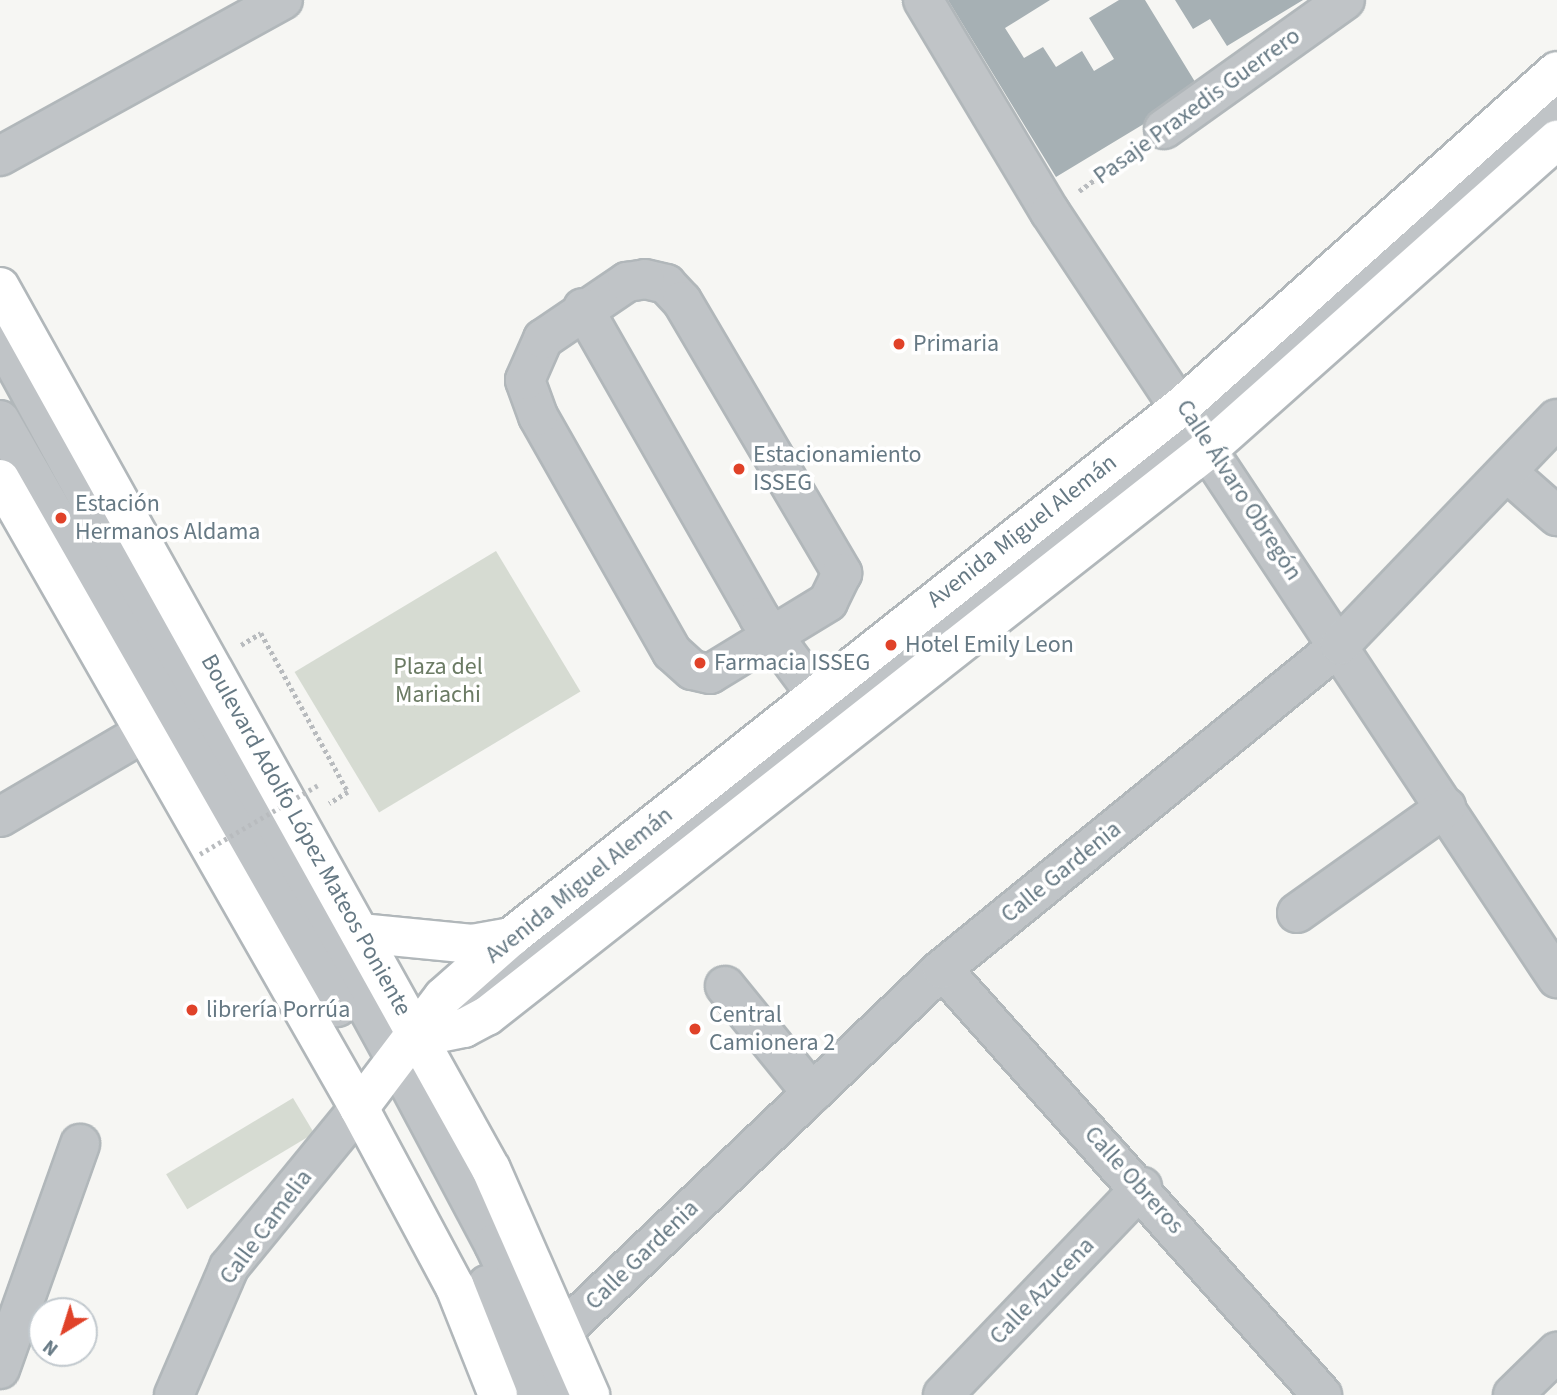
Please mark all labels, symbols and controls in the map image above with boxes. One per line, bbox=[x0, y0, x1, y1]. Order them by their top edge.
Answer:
street label: Pasaje Praxedis Guerrero bbox=[1088, 21, 1306, 191]
place label: Primaria bbox=[913, 330, 999, 358]
marker: Primaria bbox=[891, 336, 907, 352]
street label: Calle Álvaro Obregón bbox=[1170, 394, 1308, 586]
place label: Estacionamiento ISSEG bbox=[753, 441, 922, 497]
street label: Avenida Miguel Alemán bbox=[921, 448, 1123, 614]
marker: Estacionamiento ISSEG bbox=[731, 461, 747, 477]
place label: Estación Hermanos Aldama bbox=[75, 490, 260, 546]
marker: Estación Hermanos Aldama bbox=[53, 510, 69, 526]
place label: Hotel Emily Leon bbox=[905, 631, 1074, 659]
marker: Hotel Emily Leon bbox=[883, 637, 899, 653]
street label: Boulevard Adolfo López Mateos Poniente bbox=[194, 649, 418, 1021]
place label: Farmacia ISSEG bbox=[714, 649, 870, 677]
park label: Plaza del Mariachi bbox=[393, 653, 483, 709]
marker: Farmacia ISSEG bbox=[692, 655, 708, 671]
street label: Avenida Miguel Alemán bbox=[480, 801, 678, 969]
street label: Calle Gardenia bbox=[995, 815, 1127, 929]
place label: librería Porrúa bbox=[206, 996, 350, 1024]
place label: Central Camionera 2 bbox=[709, 1001, 835, 1057]
marker: librería Porrúa bbox=[184, 1002, 200, 1018]
marker: Central Camionera 2 bbox=[687, 1021, 703, 1037]
street label: Calle Obreros bbox=[1078, 1120, 1190, 1240]
street label: Calle Camelia bbox=[213, 1164, 319, 1290]
street label: Calle Gardenia bbox=[579, 1194, 705, 1316]
street label: Calle Azucena bbox=[984, 1231, 1100, 1351]
north arrow bbox=[28, 1297, 98, 1367]
text: N bbox=[38, 1333, 64, 1362]

